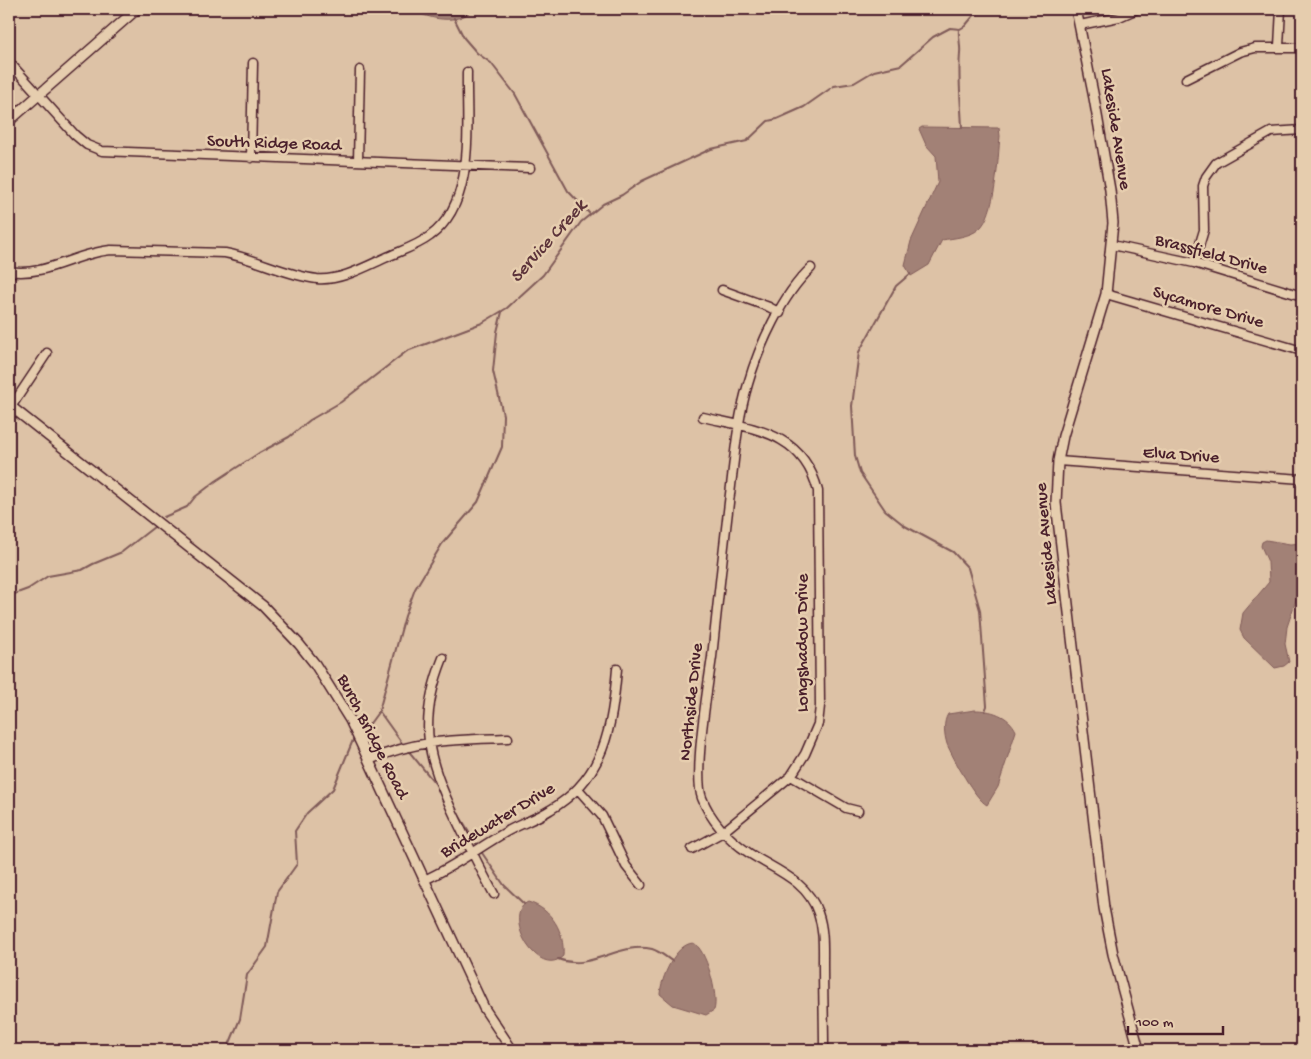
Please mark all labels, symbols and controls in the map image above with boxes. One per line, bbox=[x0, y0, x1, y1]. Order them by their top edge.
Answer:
street label: Lakeside Avenue bbox=[1095, 67, 1135, 192]
street label: South Ridge Road bbox=[206, 131, 343, 157]
water label: Service Creek bbox=[506, 195, 593, 288]
street label: Brassfield Drive bbox=[1152, 230, 1270, 280]
street label: Sycamore Drive bbox=[1150, 282, 1267, 334]
street label: Elva Drive bbox=[1142, 443, 1221, 469]
street label: Lakeside Avenue bbox=[1031, 481, 1063, 606]
street label: Longshadow Drive bbox=[793, 573, 814, 712]
street label: Northside Drive bbox=[675, 641, 709, 762]
street label: Burch Bridge Road bbox=[331, 670, 413, 804]
street label: Bridewater Drive bbox=[436, 778, 560, 864]
scale bar bbox=[1128, 1004, 1224, 1036]
text: 100 m bbox=[1135, 1014, 1174, 1032]

